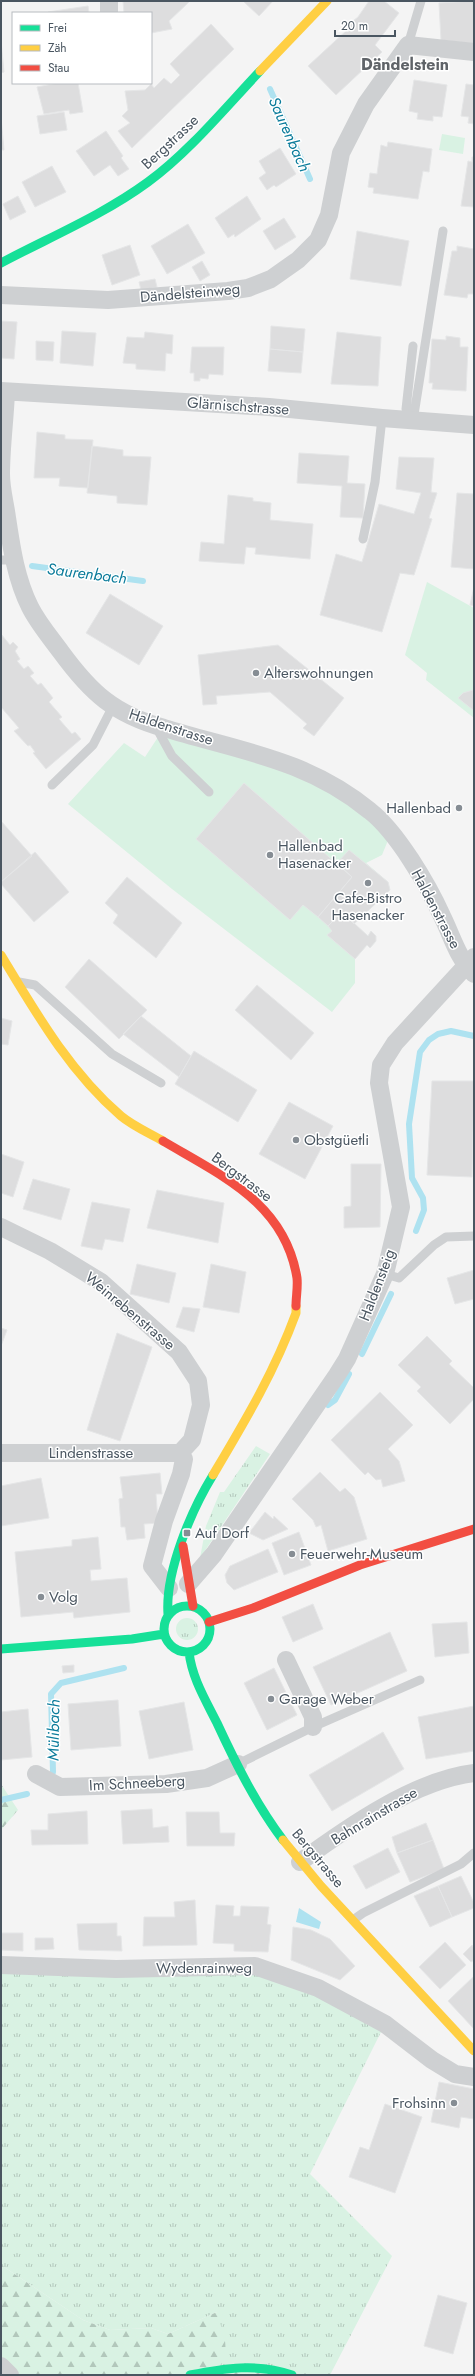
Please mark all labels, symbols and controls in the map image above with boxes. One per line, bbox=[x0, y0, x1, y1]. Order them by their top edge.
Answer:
legend bbox=[12, 12, 152, 84]
scale bar bbox=[335, 12, 395, 38]
text: 20 m bbox=[341, 17, 368, 35]
text: Frei bbox=[48, 19, 67, 37]
text: Zäh bbox=[48, 39, 67, 57]
district label: Dändelstein bbox=[361, 53, 449, 76]
text: Stau bbox=[48, 59, 70, 77]
water label: Saurenbach bbox=[263, 93, 316, 175]
street label: Bergstrasse bbox=[136, 109, 204, 174]
street label: Dändelsteinweg bbox=[139, 278, 241, 308]
street label: Glärnischstrasse bbox=[186, 391, 290, 421]
water label: Saurenbach bbox=[46, 557, 128, 590]
place label: Alterswohnungen bbox=[264, 662, 374, 684]
marker: Alterswohnungen bbox=[251, 668, 261, 678]
street label: Haldenstrasse bbox=[126, 703, 216, 751]
place label: Hallenbad bbox=[386, 797, 451, 819]
marker: Hallenbad bbox=[454, 803, 464, 813]
place label: Hallenbad Hasenacker bbox=[278, 835, 352, 874]
marker: Hallenbad Hasenacker bbox=[265, 850, 275, 860]
street label: Haldenstrasse bbox=[406, 865, 466, 953]
marker: Cafe-Bistro Hasenacker bbox=[363, 878, 373, 888]
place label: Cafe-Bistro Hasenacker bbox=[331, 887, 405, 926]
place label: Obstgüetli bbox=[304, 1129, 369, 1151]
marker: Obstgüetli bbox=[291, 1135, 301, 1145]
street label: Bergstrasse bbox=[207, 1147, 277, 1207]
street label: Haldensteig bbox=[353, 1246, 401, 1324]
street label: Weinrebenstrasse bbox=[80, 1267, 180, 1356]
street label: Lindenstrasse bbox=[49, 1442, 134, 1464]
place label: Auf Dorf bbox=[195, 1522, 250, 1544]
marker: Auf Dorf bbox=[182, 1528, 192, 1538]
place label: Feuerwehr-Museum bbox=[300, 1543, 423, 1565]
marker: Feuerwehr-Museum bbox=[287, 1549, 297, 1559]
place label: Volg bbox=[49, 1586, 78, 1608]
marker: Volg bbox=[36, 1592, 46, 1602]
place label: Garage Weber bbox=[279, 1688, 375, 1710]
marker: Garage Weber bbox=[266, 1694, 276, 1704]
water label: Mülibach bbox=[41, 1699, 66, 1761]
street label: Im Schneeberg bbox=[88, 1769, 186, 1797]
street label: Bahnrainstrasse bbox=[327, 1781, 422, 1850]
street label: Bergstrasse bbox=[287, 1824, 350, 1893]
street label: Wydenrainweg bbox=[156, 1957, 252, 1979]
place label: Frohsinn bbox=[392, 2092, 446, 2114]
marker: Frohsinn bbox=[449, 2098, 459, 2108]

